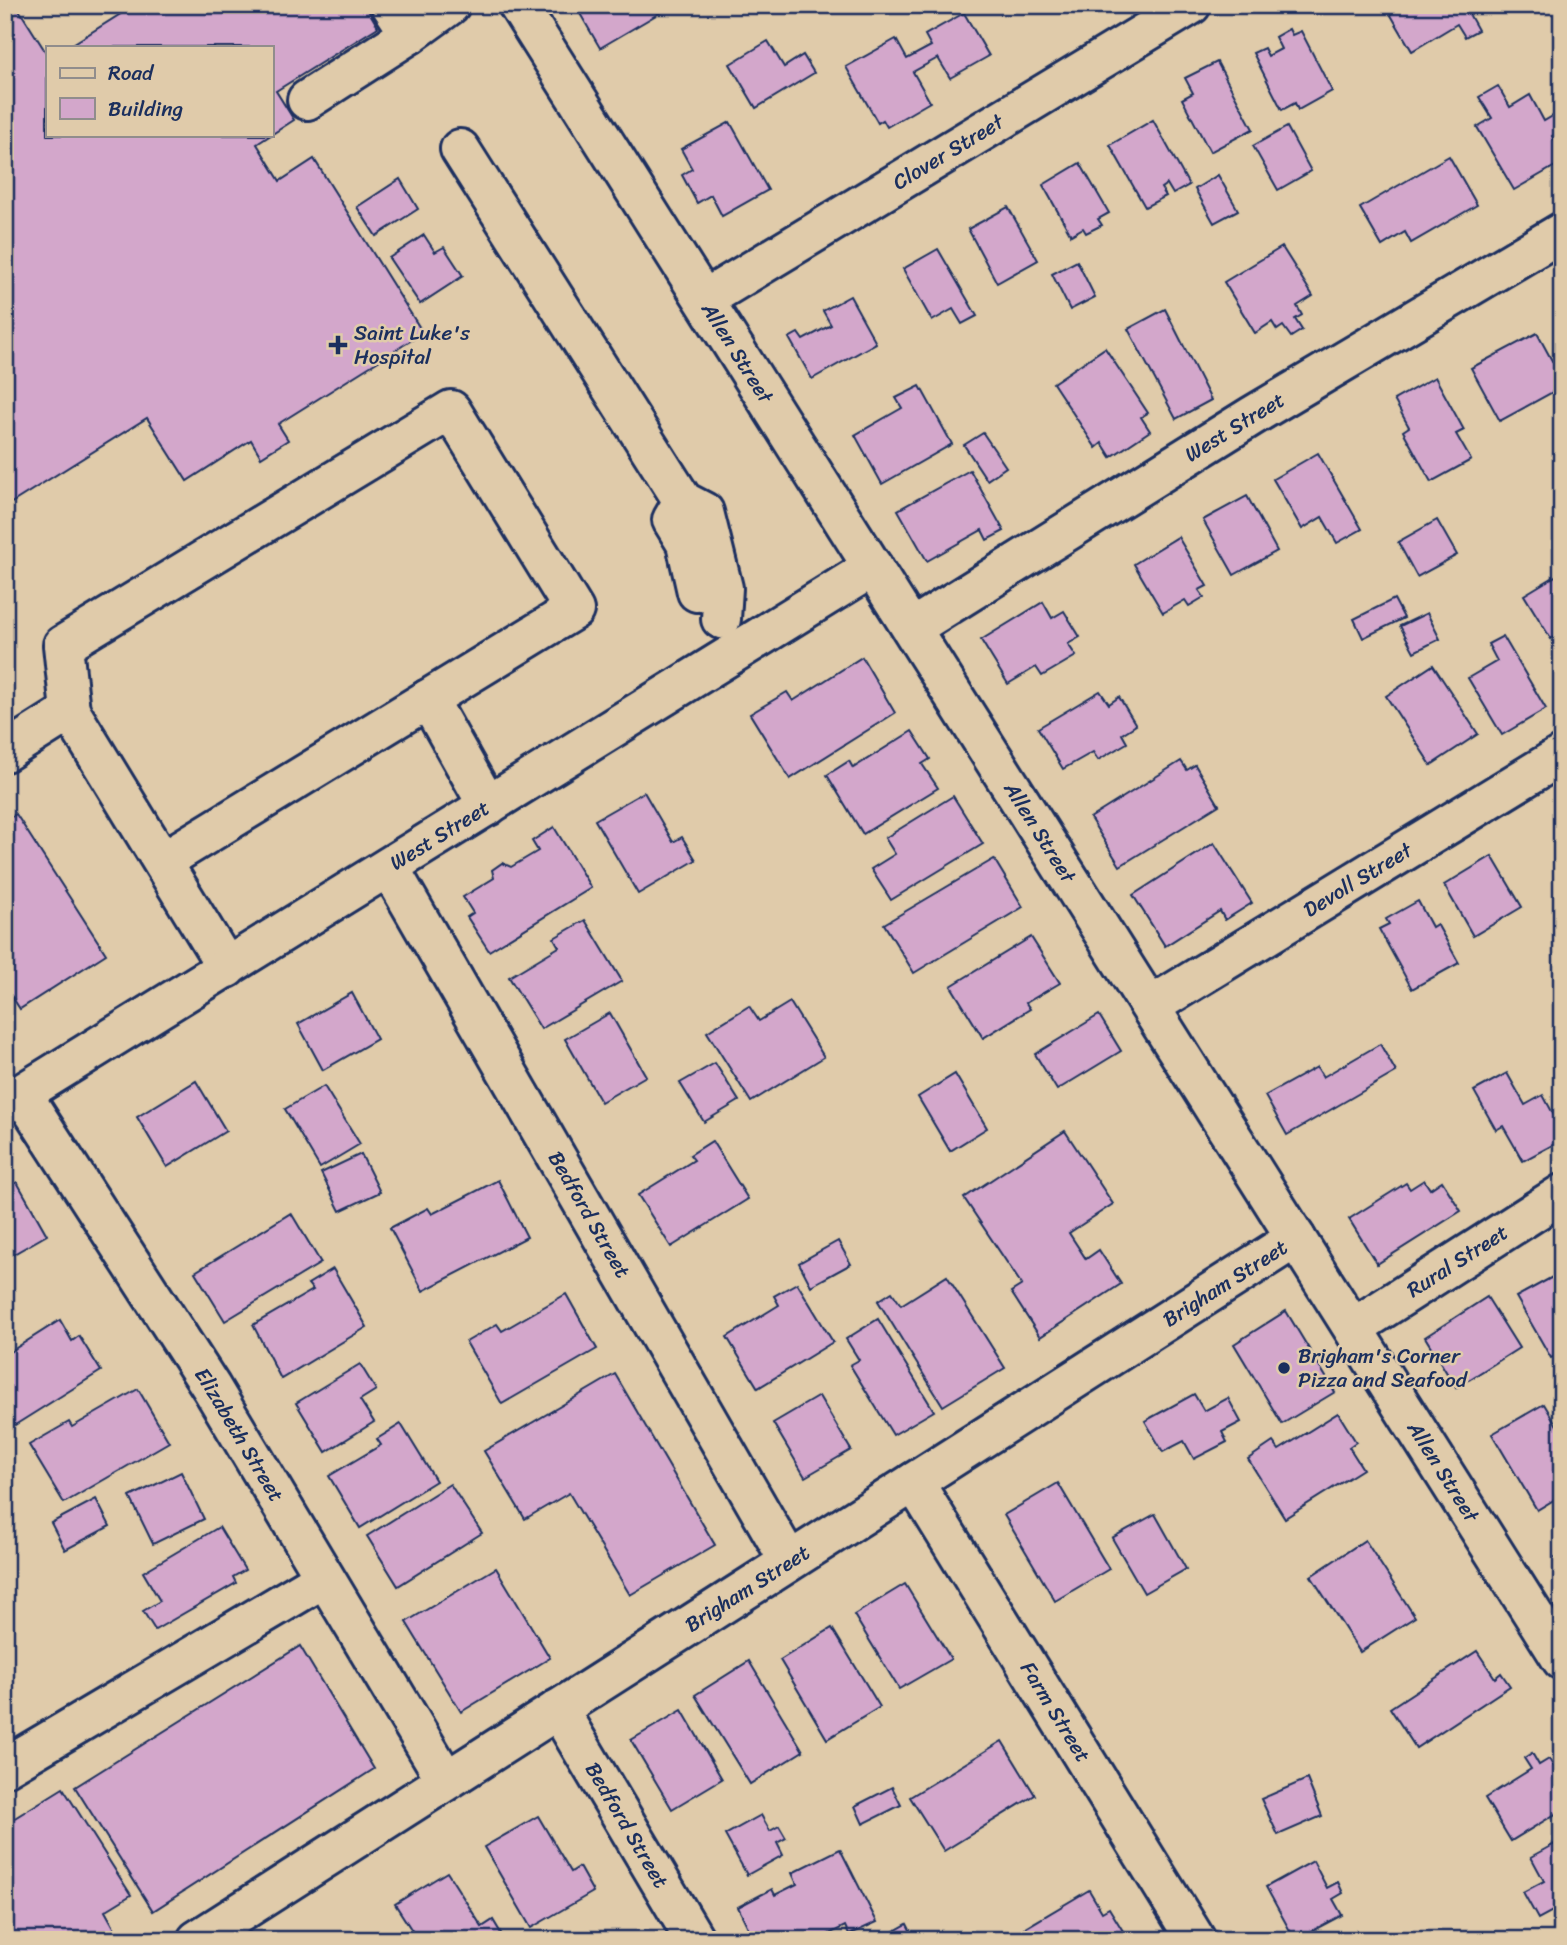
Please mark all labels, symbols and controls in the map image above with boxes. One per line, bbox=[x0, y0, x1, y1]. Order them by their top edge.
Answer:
legend bbox=[46, 46, 273, 136]
text: Road bbox=[108, 54, 155, 92]
text: Building bbox=[108, 90, 184, 128]
street label: Clover Street bbox=[885, 103, 1013, 201]
street label: Allen Street bbox=[690, 293, 785, 412]
place label: Saint Luke's Hospital bbox=[354, 314, 470, 376]
marker: Saint Luke's Hospital bbox=[328, 335, 348, 355]
street label: West Street bbox=[1177, 382, 1292, 473]
street label: Allen Street bbox=[993, 773, 1087, 892]
street label: West Street bbox=[382, 789, 497, 881]
street label: Devoll Street bbox=[1295, 831, 1421, 928]
street label: Bedford Street bbox=[537, 1143, 641, 1285]
street label: Rural Street bbox=[1399, 1214, 1516, 1308]
street label: Brigham Street bbox=[1155, 1229, 1295, 1338]
place label: Brigham's Corner Pizza and Seafood bbox=[1298, 1337, 1469, 1399]
street label: Elizabeth Street bbox=[184, 1359, 295, 1510]
marker: Brigham's Corner Pizza and Seafood bbox=[1276, 1360, 1292, 1376]
street label: Allen Street bbox=[1396, 1412, 1490, 1531]
street label: Brigham Street bbox=[677, 1534, 818, 1643]
street label: Farm Street bbox=[1010, 1654, 1101, 1770]
street label: Bedford Street bbox=[574, 1754, 679, 1896]

